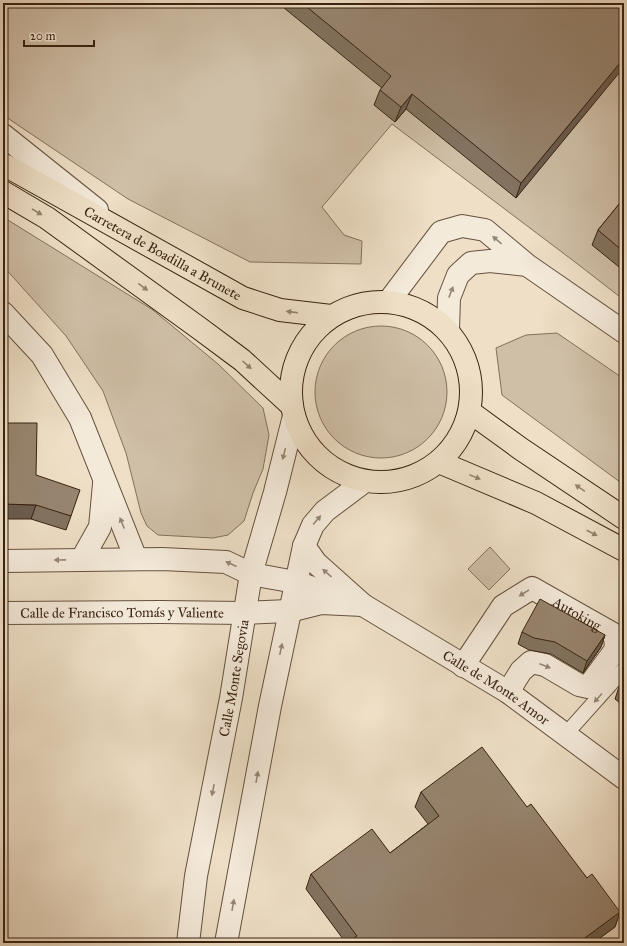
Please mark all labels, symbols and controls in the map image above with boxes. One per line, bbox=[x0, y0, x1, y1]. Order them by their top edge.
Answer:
scale bar bbox=[24, 22, 94, 48]
text: 20 m bbox=[30, 29, 56, 43]
street label: Carretera de Boadilla a Brunete bbox=[81, 203, 244, 304]
one-way arrow bbox=[31, 208, 43, 215]
one-way arrow bbox=[492, 236, 503, 245]
one-way arrow bbox=[137, 283, 148, 291]
one-way arrow bbox=[449, 286, 455, 298]
one-way arrow bbox=[286, 308, 299, 315]
one-way arrow bbox=[242, 360, 251, 369]
one-way arrow bbox=[281, 447, 287, 460]
one-way arrow bbox=[469, 474, 480, 480]
one-way arrow bbox=[574, 485, 586, 492]
one-way arrow bbox=[313, 514, 322, 525]
one-way arrow bbox=[118, 516, 124, 528]
one-way arrow bbox=[586, 530, 598, 536]
one-way arrow bbox=[54, 556, 66, 563]
one-way arrow bbox=[225, 561, 237, 568]
one-way arrow bbox=[322, 568, 332, 577]
one-way arrow bbox=[518, 589, 530, 596]
street label: Autoking bbox=[549, 593, 605, 635]
street label: Calle de Francisco Tomás y Valiente bbox=[20, 604, 224, 622]
street label: Calle Monte Segovia bbox=[216, 618, 253, 738]
one-way arrow bbox=[279, 643, 285, 655]
street label: Calle de Monte Amor bbox=[440, 647, 553, 729]
one-way arrow bbox=[539, 663, 551, 669]
one-way arrow bbox=[593, 693, 603, 703]
one-way arrow bbox=[254, 771, 260, 783]
one-way arrow bbox=[209, 783, 215, 796]
one-way arrow bbox=[231, 899, 237, 911]

